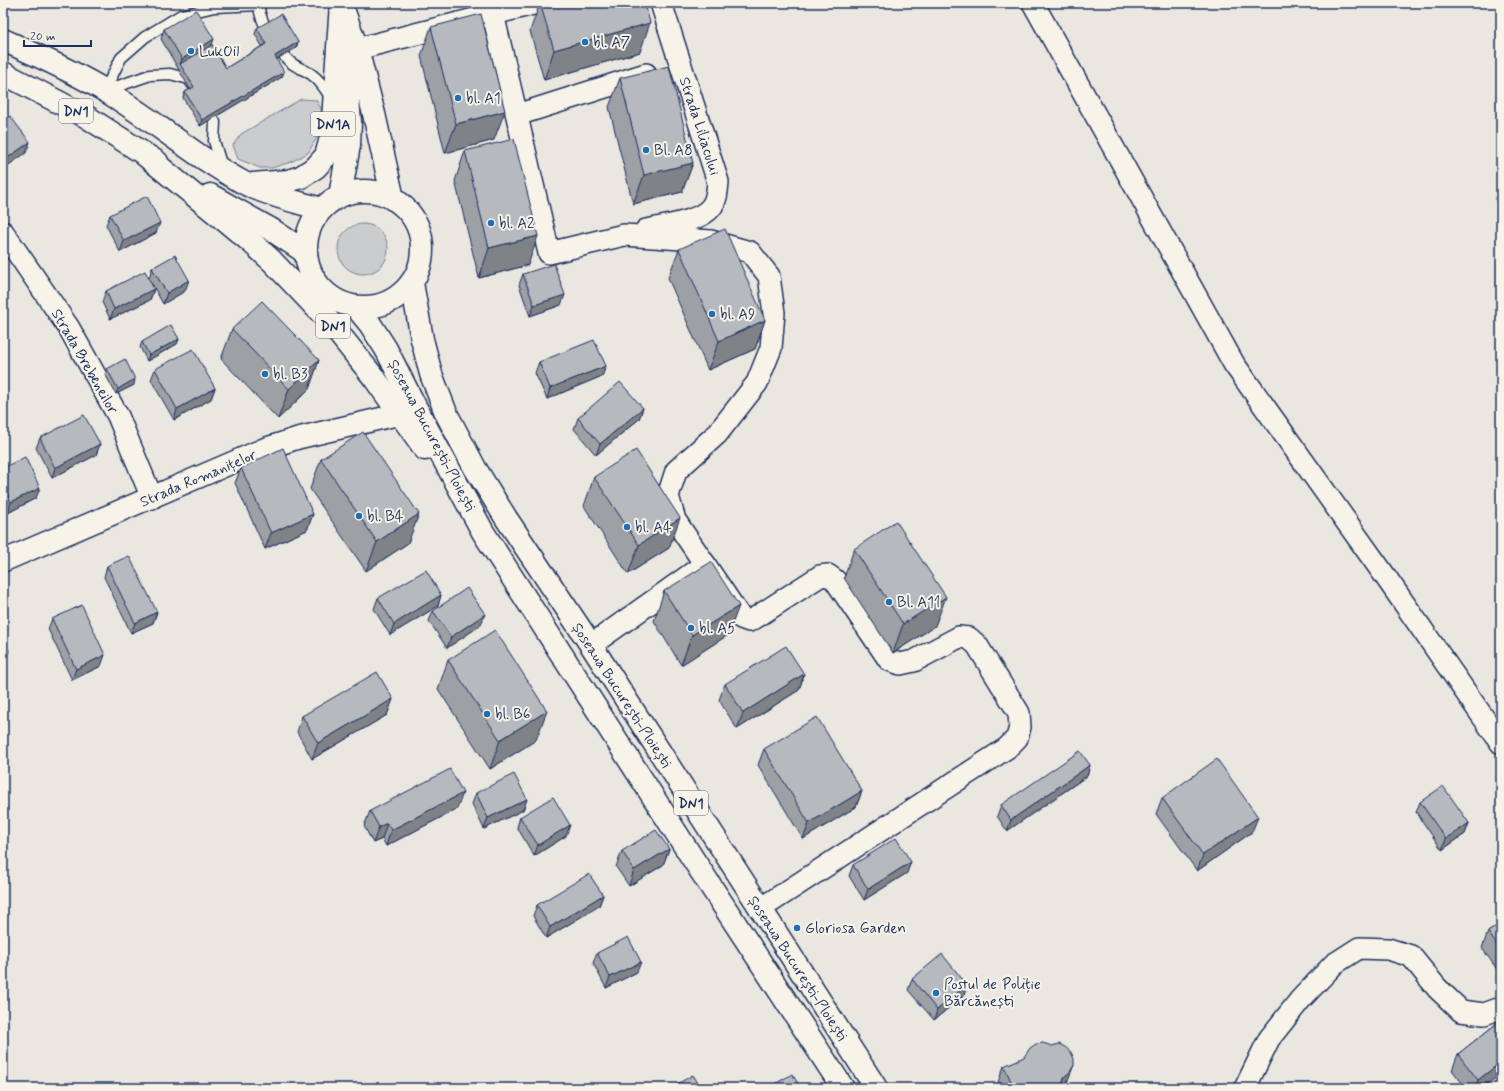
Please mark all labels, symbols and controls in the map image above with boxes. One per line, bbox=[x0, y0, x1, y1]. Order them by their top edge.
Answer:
scale bar bbox=[24, 22, 91, 48]
text: 20 m bbox=[30, 29, 56, 45]
place label: bl. A7 bbox=[593, 33, 630, 53]
marker: bl. A7 bbox=[580, 37, 590, 47]
place label: LukOil bbox=[199, 42, 239, 62]
marker: LukOil bbox=[186, 46, 196, 56]
street label: Strada Liliacului bbox=[674, 75, 724, 178]
place label: bl. A1 bbox=[466, 89, 501, 109]
marker: bl. A1 bbox=[453, 93, 463, 103]
road number: DN1 bbox=[59, 99, 93, 123]
road number: DN1A bbox=[311, 112, 355, 136]
place label: Bl. A8 bbox=[654, 141, 693, 161]
marker: Bl. A8 bbox=[641, 145, 651, 155]
place label: bl. A2 bbox=[499, 214, 534, 234]
marker: bl. A2 bbox=[486, 218, 496, 228]
street label: Strada Brebeneilor bbox=[46, 305, 123, 418]
place label: bl. A9 bbox=[720, 305, 755, 325]
marker: bl. A9 bbox=[707, 309, 717, 319]
road number: DN1 bbox=[316, 314, 350, 338]
street label: Șoseaua București-Ploiești bbox=[383, 356, 480, 515]
place label: bl. B3 bbox=[273, 365, 308, 385]
marker: bl. B3 bbox=[260, 369, 270, 379]
street label: Strada Romanițelor bbox=[137, 445, 260, 512]
place label: bl. B4 bbox=[367, 507, 404, 527]
marker: bl. B4 bbox=[354, 511, 364, 521]
place label: bl. A4 bbox=[635, 518, 672, 538]
marker: bl. A4 bbox=[622, 522, 632, 532]
place label: Bl. A11 bbox=[897, 593, 940, 613]
marker: Bl. A11 bbox=[884, 597, 894, 607]
street label: Șoseaua București-Ploiești bbox=[567, 619, 676, 772]
place label: bl. A5 bbox=[699, 619, 736, 639]
marker: bl. A5 bbox=[686, 623, 696, 633]
place label: bl. B6 bbox=[495, 705, 531, 725]
marker: bl. B6 bbox=[482, 709, 492, 719]
road number: DN1 bbox=[674, 791, 708, 815]
street label: Șoseaua București-Ploiești bbox=[743, 892, 852, 1045]
place label: Gloriosa Garden bbox=[805, 919, 906, 939]
marker: Gloriosa Garden bbox=[792, 923, 802, 933]
place label: Postul de Poliție Bărcănești bbox=[944, 975, 1041, 1012]
marker: Postul de Poliție Bărcănești bbox=[931, 988, 941, 998]

